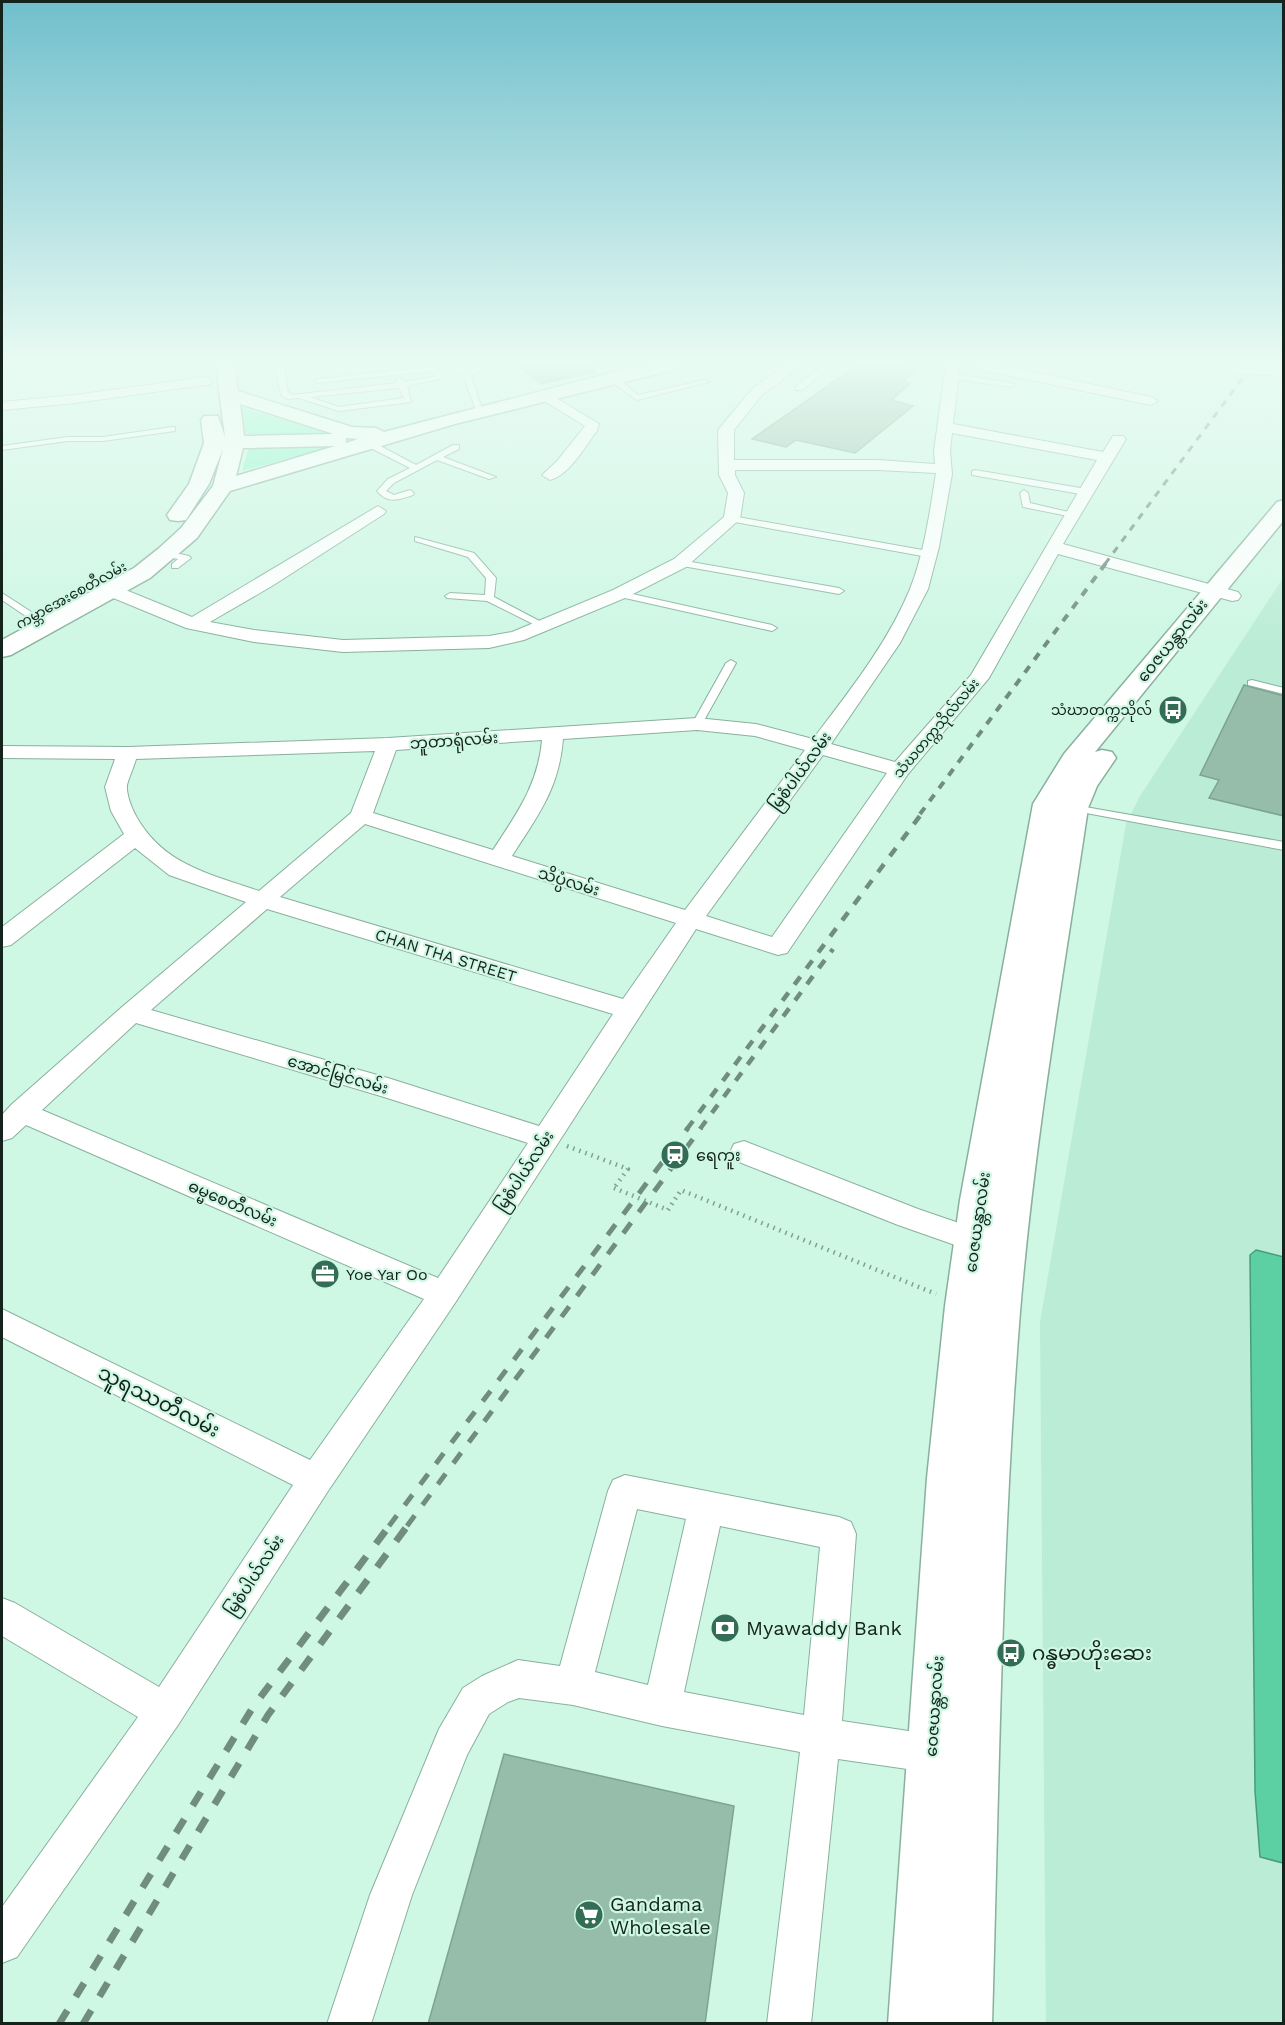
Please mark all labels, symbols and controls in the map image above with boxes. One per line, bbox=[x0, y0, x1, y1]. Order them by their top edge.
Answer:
street label: ကမ္ဘာအေးစေတီလမ်း bbox=[12, 556, 131, 636]
street label: ဝေဇယန္တာလမ်း bbox=[1132, 594, 1215, 688]
street label: သံဃတက္ကသိုလ်လမ်း bbox=[888, 674, 985, 783]
bus stop icon: သံဃာတက္ကသိုလ် bbox=[1157, 694, 1189, 726]
place label: သံဃာတက္ကသိုလ် bbox=[1051, 700, 1152, 722]
street label: ဘူတာရုံလမ်း bbox=[409, 726, 499, 758]
street label: မြစံပါယ်လမ်း bbox=[764, 727, 839, 817]
street label: သိပ္ပံလမ်း bbox=[535, 861, 602, 904]
street label: CHAN THA STREET bbox=[373, 925, 519, 986]
street label: အောင်မြင်လမ်း bbox=[284, 1049, 391, 1102]
street label: မြစံပါယ်လမ်း bbox=[490, 1126, 561, 1218]
station icon: ရေကူး bbox=[659, 1139, 691, 1171]
place label: ရေကူး bbox=[696, 1146, 740, 1170]
street label: ဝေဇယန္တာလမ်း bbox=[959, 1170, 998, 1274]
street label: ဓမ္မစေတီလမ်း bbox=[184, 1174, 281, 1235]
office icon: Yoe Yar Oo bbox=[309, 1258, 341, 1290]
place label: Yoe Yar Oo bbox=[346, 1265, 428, 1284]
street label: သူရဿတီလမ်း bbox=[92, 1358, 225, 1446]
street label: မြစံပါယ်လမ်း bbox=[220, 1530, 291, 1622]
bank icon: Myawaddy Bank bbox=[709, 1612, 741, 1644]
place label: Myawaddy Bank bbox=[746, 1616, 902, 1640]
bus stop icon: ဂန္ဓမာဟိုးဆေး bbox=[995, 1637, 1027, 1669]
place label: ဂန္ဓမာဟိုးဆေး bbox=[1032, 1639, 1152, 1670]
street label: ဝေဇယန္တာလမ်း bbox=[919, 1655, 952, 1758]
place label: Gandama Wholesale bbox=[610, 1892, 711, 1939]
supermarket icon: Gandama Wholesale bbox=[573, 1899, 605, 1931]

